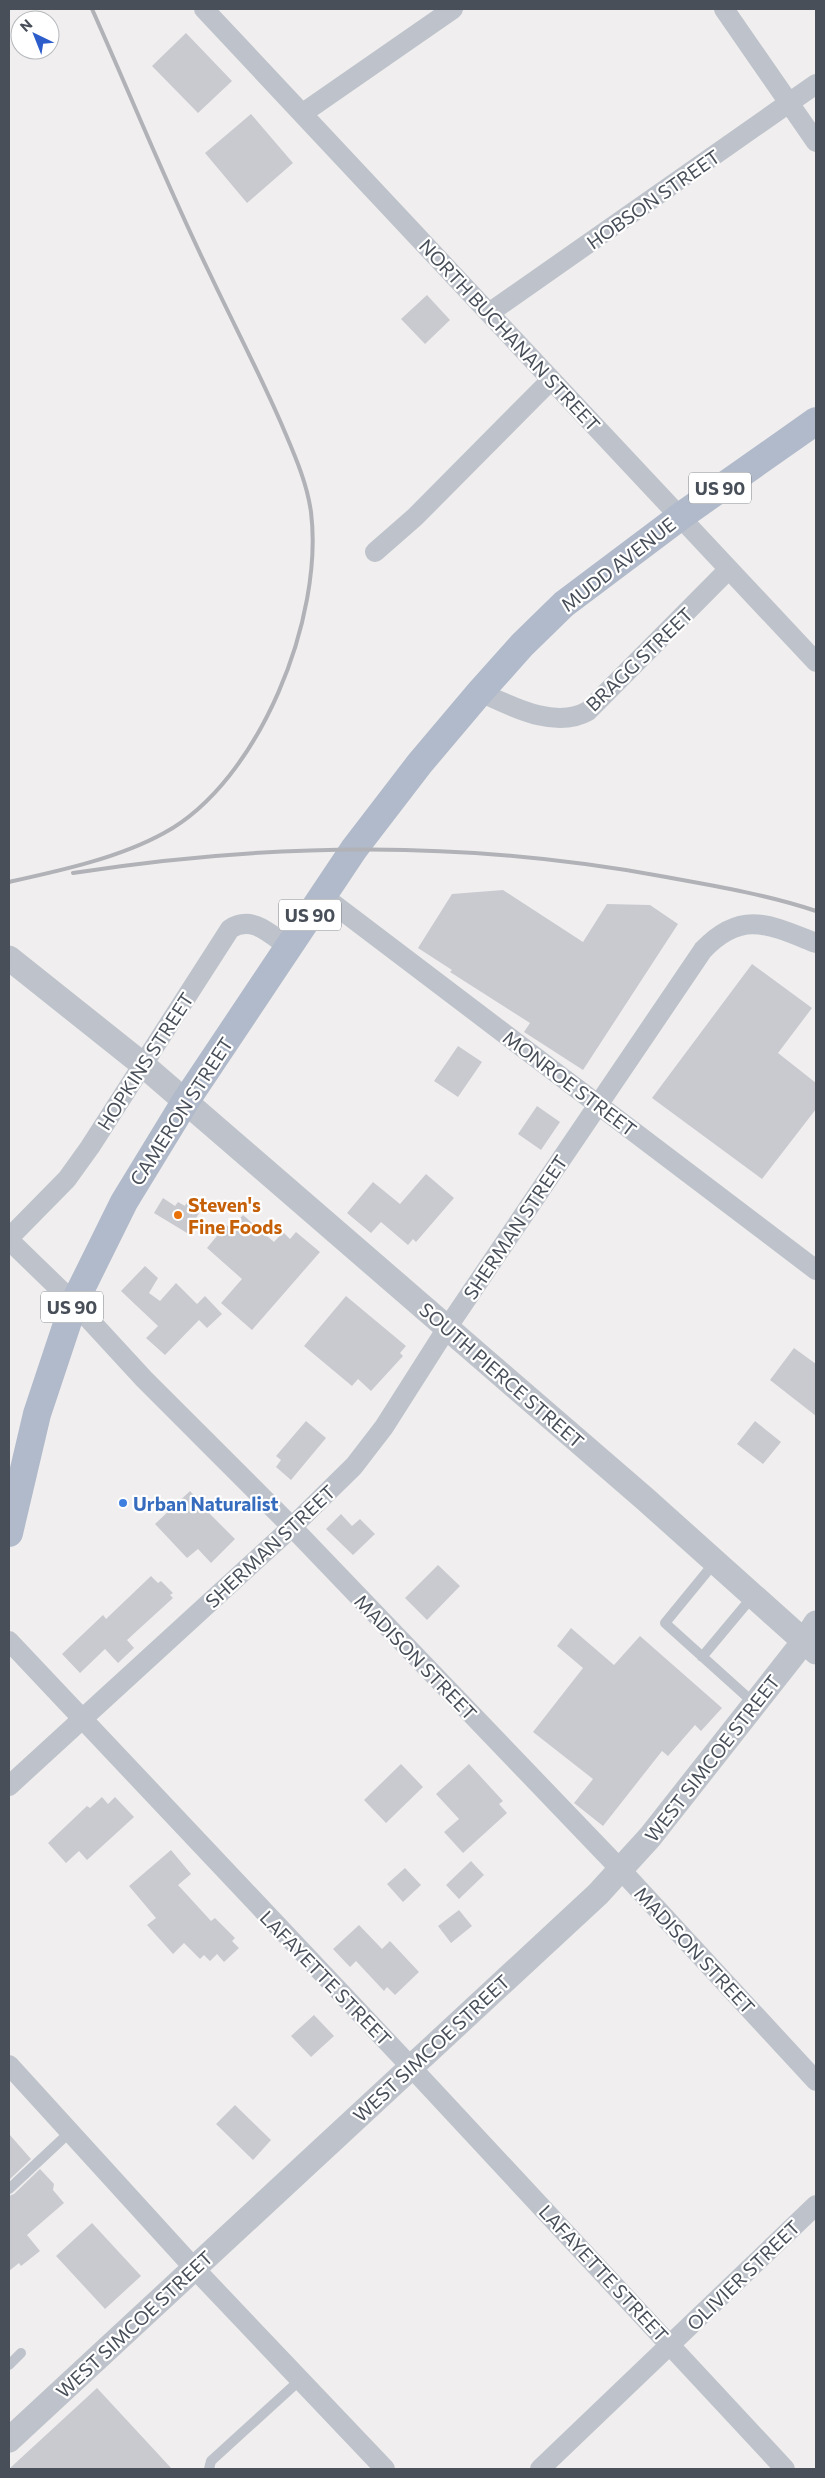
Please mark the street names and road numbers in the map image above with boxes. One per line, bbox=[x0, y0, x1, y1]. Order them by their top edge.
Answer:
street label: HOBSON STREET bbox=[582, 144, 724, 254]
street label: NORTH BUCHANAN STREET bbox=[415, 234, 605, 436]
road number: US 90 bbox=[689, 472, 751, 503]
street label: MUDD AVENUE bbox=[556, 512, 680, 616]
street label: BRAGG STREET bbox=[581, 602, 697, 716]
road number: US 90 bbox=[279, 900, 341, 930]
street label: HOPKINS STREET bbox=[92, 988, 198, 1134]
street label: MONROE STREET bbox=[499, 1025, 641, 1141]
street label: CAMERON STREET bbox=[124, 1033, 238, 1189]
street label: SHERMAN STREET bbox=[458, 1150, 572, 1304]
road number: US 90 bbox=[41, 1291, 103, 1322]
street label: SOUTH PIERCE STREET bbox=[415, 1297, 589, 1453]
street label: SHERMAN STREET bbox=[200, 1480, 340, 1612]
street label: MADISON STREET bbox=[350, 1589, 482, 1725]
street label: WEST SIMCOE STREET bbox=[640, 1670, 784, 1846]
street label: MADISON STREET bbox=[630, 1882, 760, 2018]
street label: LAFAYETTE STREET bbox=[256, 1906, 396, 2050]
street label: WEST SIMCOE STREET bbox=[348, 1969, 514, 2127]
street label: LAFAYETTE STREET bbox=[535, 2200, 673, 2346]
street label: OLIVIER STREET bbox=[682, 2215, 804, 2335]
street label: WEST SIMCOE STREET bbox=[51, 2245, 217, 2403]

